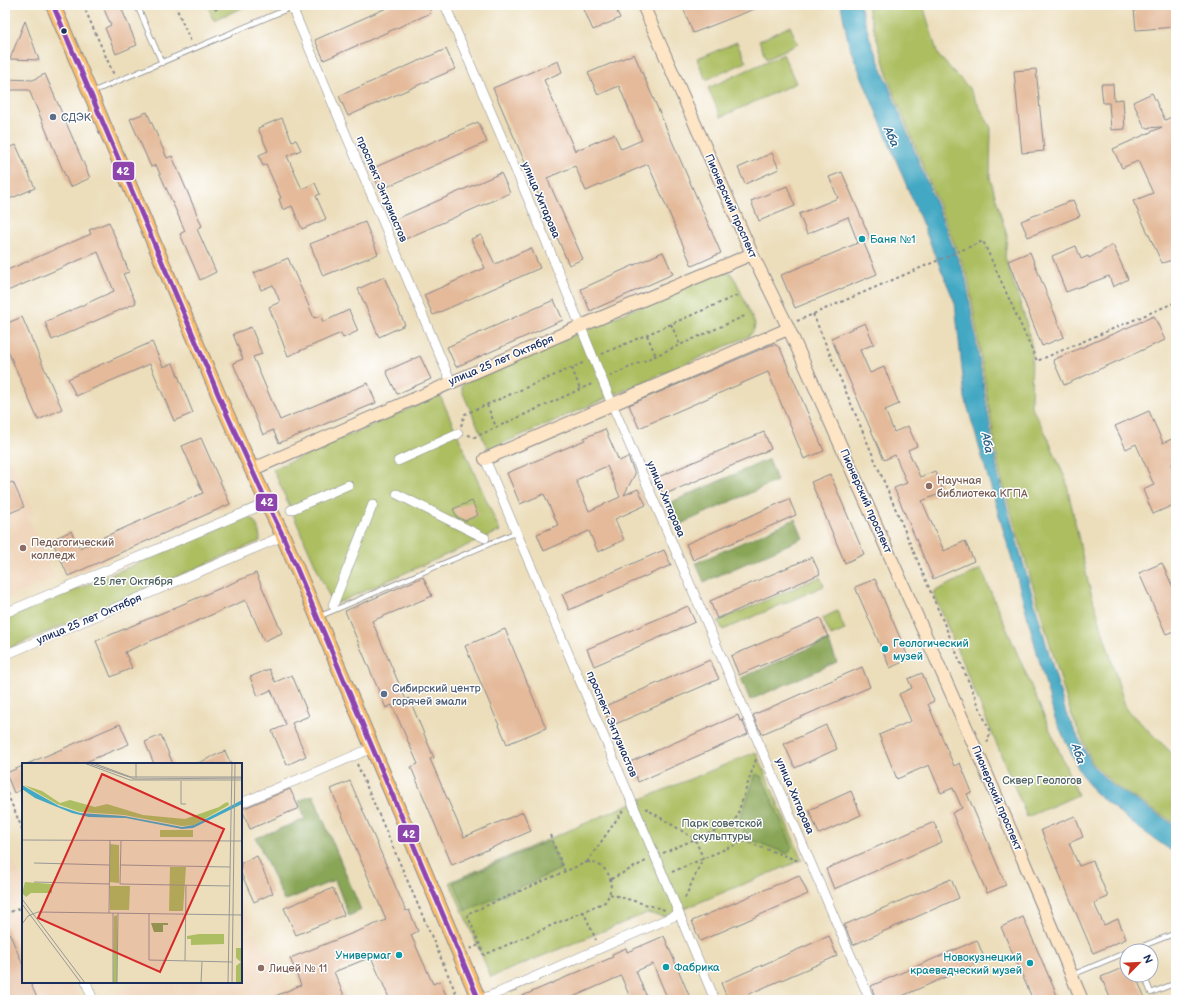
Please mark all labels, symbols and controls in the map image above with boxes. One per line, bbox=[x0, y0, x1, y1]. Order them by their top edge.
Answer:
unlabelled marker bbox=[59, 26, 69, 36]
place label: СДЭК bbox=[61, 111, 92, 124]
marker: СДЭК bbox=[48, 112, 58, 122]
water label: Аба bbox=[879, 123, 902, 150]
street label: проспект Энтузиастов bbox=[354, 134, 410, 244]
street label: Пионерский проспект bbox=[702, 152, 760, 260]
street label: улица Хитарова bbox=[519, 160, 563, 241]
line badge: 42 bbox=[112, 161, 135, 181]
text: 42 bbox=[116, 165, 130, 178]
place label: Баня №1 bbox=[870, 233, 915, 246]
marker: Баня №1 bbox=[857, 234, 867, 244]
street label: улица 25 лет Октября bbox=[446, 332, 556, 388]
water label: Аба bbox=[977, 430, 996, 455]
street label: Пионерский проспект bbox=[837, 447, 895, 555]
street label: улица Хитарова bbox=[644, 459, 688, 540]
place label: Научная библиотека КГПА bbox=[937, 474, 1028, 500]
marker: Научная библиотека КГПА bbox=[924, 481, 934, 491]
line badge: 42 bbox=[255, 493, 278, 512]
text: 42 bbox=[260, 496, 274, 509]
place label: Педагогический колледж bbox=[31, 536, 114, 562]
marker: Педагогический колледж bbox=[18, 543, 28, 553]
park label: 25 лет Октября bbox=[93, 575, 173, 588]
street label: улица 25 лет Октября bbox=[34, 591, 144, 647]
place label: Геологический музей bbox=[893, 637, 969, 663]
marker: Геологический музей bbox=[880, 644, 890, 654]
street label: проспект Энтузиастов bbox=[584, 669, 640, 779]
place label: Сибирский центр горячей эмали bbox=[392, 682, 482, 708]
marker: Сибирский центр горячей эмали bbox=[379, 689, 389, 699]
water label: Аба bbox=[1067, 741, 1088, 766]
street label: Пионерский проспект bbox=[969, 744, 1025, 852]
street label: улица Хитарова bbox=[773, 756, 817, 837]
inset map bbox=[22, 763, 242, 983]
park label: Сквер Геологов bbox=[1002, 774, 1082, 787]
park label: Парк советской скульптуры bbox=[682, 817, 762, 843]
line badge: 42 bbox=[397, 824, 420, 843]
text: 42 bbox=[402, 828, 416, 841]
north arrow bbox=[1119, 943, 1159, 983]
place label: Универмаг bbox=[335, 949, 392, 962]
marker: Универмаг bbox=[394, 950, 404, 960]
place label: Новокузнецкий краеведческий музей bbox=[910, 951, 1022, 977]
text: N bbox=[1140, 953, 1155, 966]
marker: Новокузнецкий краеведческий музей bbox=[1025, 958, 1035, 968]
place label: Фабрика bbox=[674, 961, 720, 974]
place label: Лицей № 11 bbox=[268, 962, 327, 975]
marker: Фабрика bbox=[661, 962, 671, 972]
marker: Лицей № 11 bbox=[256, 963, 266, 973]

